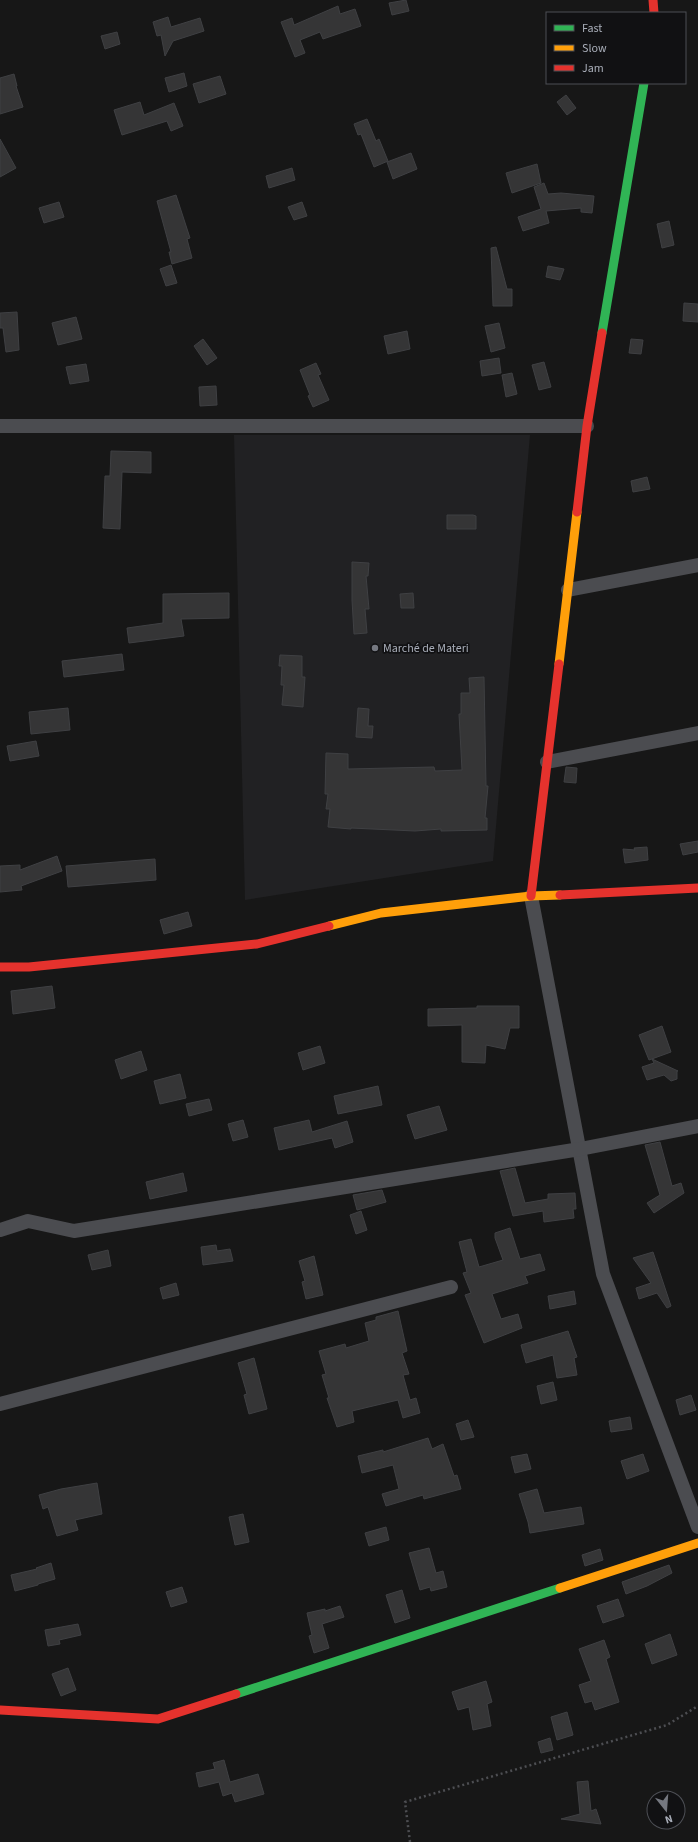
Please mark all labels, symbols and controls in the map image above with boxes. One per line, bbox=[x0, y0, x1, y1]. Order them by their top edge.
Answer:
legend bbox=[546, 12, 686, 84]
text: Fast bbox=[582, 20, 602, 37]
text: Slow bbox=[582, 40, 607, 57]
text: Jam bbox=[582, 60, 604, 77]
place label: Marché de Materi bbox=[383, 640, 469, 657]
marker: Marché de Materi bbox=[370, 643, 380, 653]
north arrow bbox=[646, 1790, 686, 1830]
text: N bbox=[663, 1811, 674, 1827]

